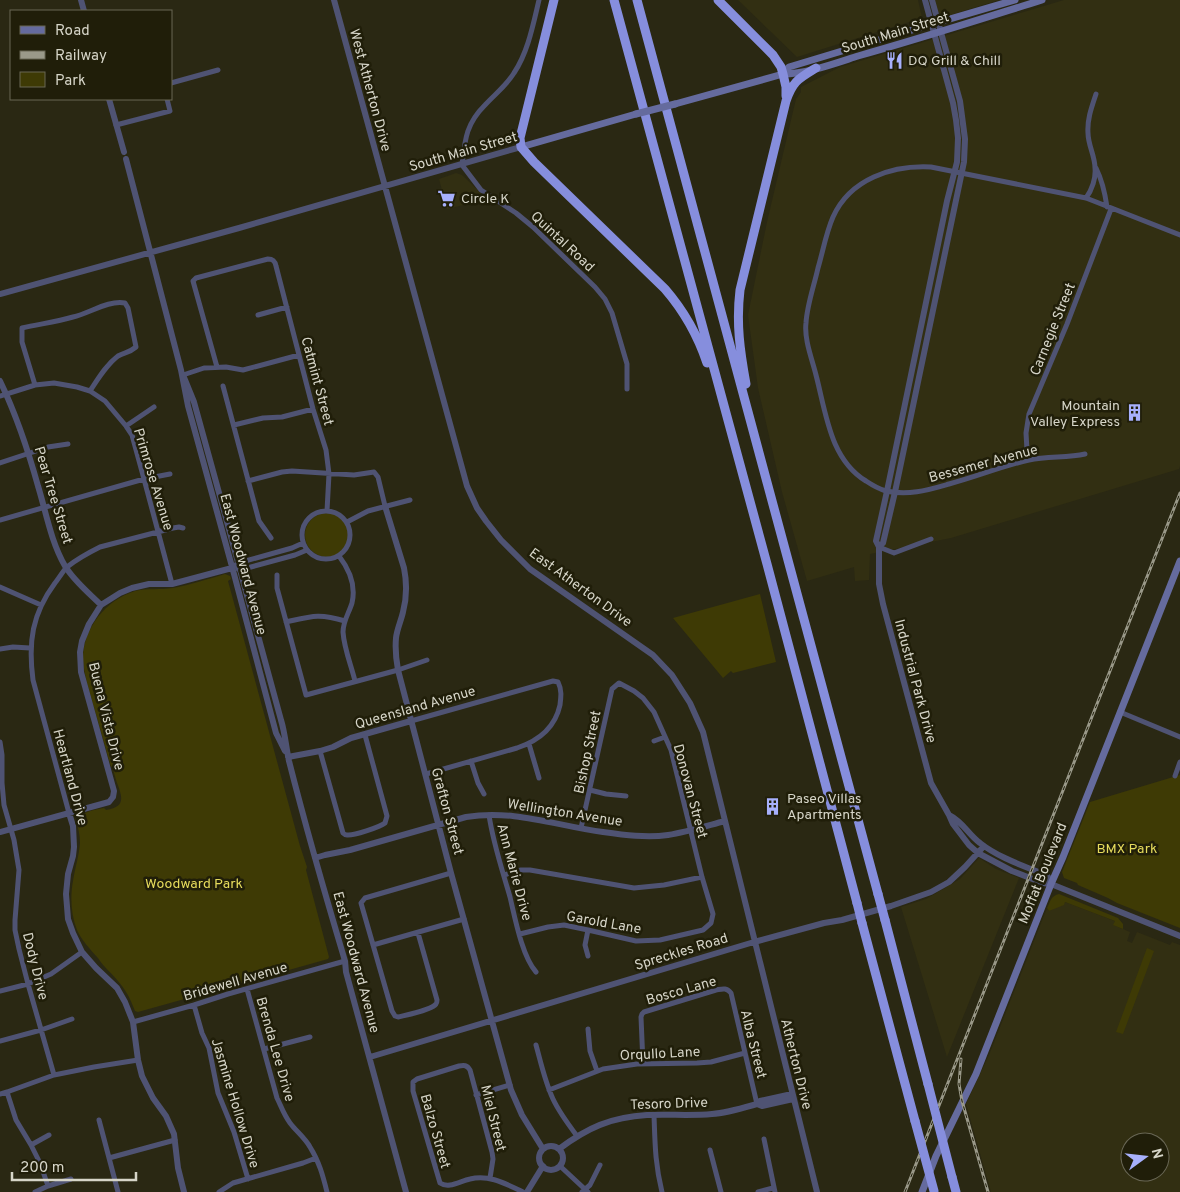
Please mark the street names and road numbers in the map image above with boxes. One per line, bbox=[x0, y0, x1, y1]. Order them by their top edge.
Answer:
street label: South Main Street bbox=[840, 9, 951, 58]
street label: West Atherton Drive bbox=[345, 27, 394, 154]
street label: South Main Street bbox=[407, 129, 519, 176]
street label: Quintal Road bbox=[526, 208, 597, 276]
street label: Carnegie Street bbox=[1027, 281, 1080, 378]
street label: Catmint Street bbox=[297, 335, 337, 428]
street label: Primrose Avenue bbox=[129, 426, 176, 533]
street label: Bessemer Avenue bbox=[927, 442, 1040, 487]
street label: Pear Tree Street bbox=[30, 445, 75, 546]
street label: East Woodward Avenue bbox=[215, 492, 270, 637]
street label: East Atherton Drive bbox=[525, 545, 635, 631]
street label: Industrial Park Drive bbox=[890, 618, 939, 745]
street label: Buena Vista Drive bbox=[84, 661, 127, 772]
street label: Queensland Avenue bbox=[353, 683, 478, 734]
street label: Bishop Street bbox=[571, 709, 606, 796]
street label: Heartland Drive bbox=[49, 727, 91, 827]
street label: Donovan Street bbox=[669, 742, 710, 841]
street label: Grafton Street bbox=[427, 766, 466, 857]
street label: Wellington Avenue bbox=[506, 796, 623, 831]
street label: Moffat Boulevard bbox=[1015, 820, 1071, 927]
street label: Ann Marie Drive bbox=[492, 822, 535, 923]
street label: East Woodward Avenue bbox=[328, 890, 383, 1035]
street label: Garold Lane bbox=[565, 909, 643, 938]
street label: Spreckles Road bbox=[633, 930, 730, 975]
street label: Dody Drive bbox=[18, 931, 51, 1002]
street label: Bridewell Avenue bbox=[181, 959, 290, 1005]
street label: Bosco Lane bbox=[644, 973, 719, 1010]
street label: Brenda Lee Drive bbox=[251, 995, 298, 1104]
street label: Alba Street bbox=[736, 1008, 769, 1081]
street label: Atherton Drive bbox=[776, 1017, 815, 1112]
street label: Jasmine Hollow Drive bbox=[207, 1036, 262, 1170]
street label: Orqullo Lane bbox=[619, 1044, 701, 1065]
street label: Miel Street bbox=[476, 1083, 509, 1153]
street label: Balzo Street bbox=[416, 1092, 453, 1171]
street label: Tesoro Drive bbox=[630, 1095, 708, 1114]

